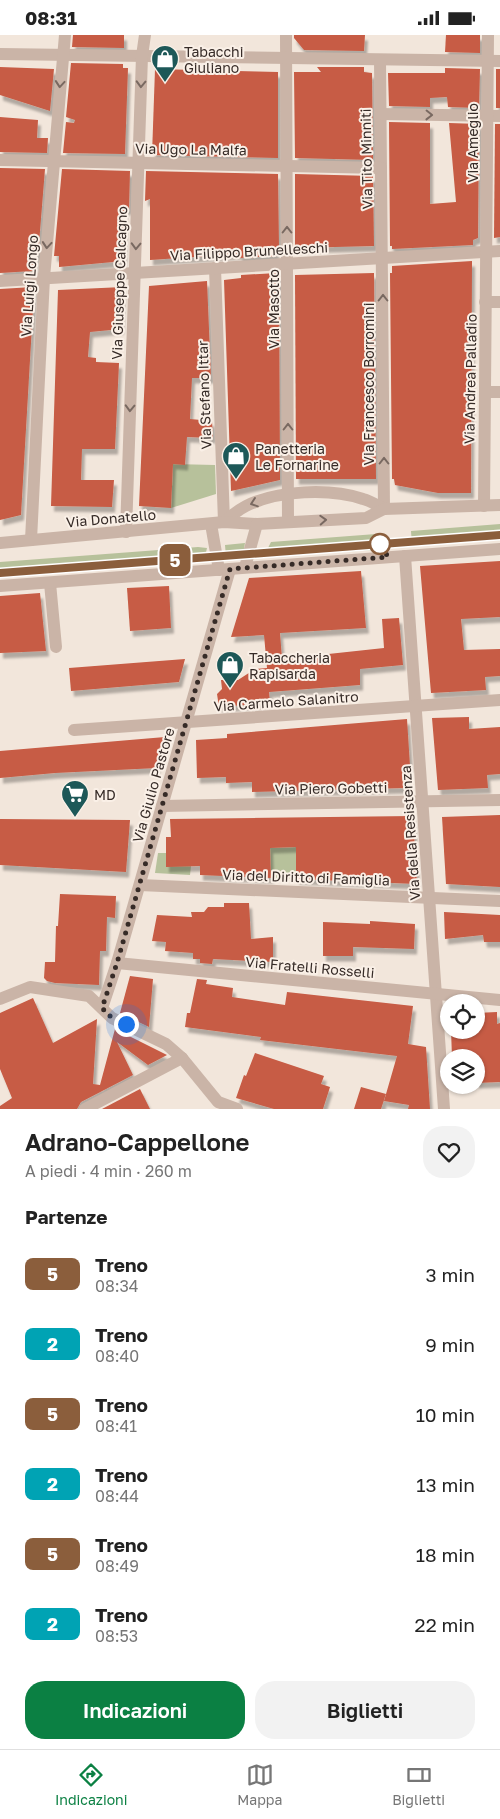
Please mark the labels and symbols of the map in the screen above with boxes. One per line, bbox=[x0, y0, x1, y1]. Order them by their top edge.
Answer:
place label: Tabacchi Giuliano bbox=[184, 43, 243, 76]
shop icon: Tabacchi Giuliano bbox=[150, 44, 180, 83]
one-way arrow bbox=[55, 80, 66, 88]
one-way arrow bbox=[136, 80, 147, 88]
street label: Via Ameglio bbox=[464, 103, 481, 183]
street label: Via Tito Minniti bbox=[357, 109, 375, 209]
one-way arrow bbox=[426, 110, 434, 120]
street label: Via Ugo La Malfa bbox=[135, 140, 247, 158]
street label: Via Giuseppe Calcagno bbox=[108, 206, 130, 360]
one-way arrow bbox=[282, 226, 292, 234]
street label: Via Luigi Longo bbox=[17, 234, 41, 338]
street label: Via Filippo Brunelleschi bbox=[169, 238, 329, 264]
one-way arrow bbox=[41, 242, 52, 250]
one-way arrow bbox=[130, 242, 141, 250]
street label: Via Masotto bbox=[265, 269, 282, 349]
one-way arrow bbox=[378, 294, 388, 302]
street label: Via Francesco Borromini bbox=[360, 303, 377, 465]
street label: Via Andrea Palladio bbox=[460, 314, 480, 444]
street label: Via Stefano Ittar bbox=[194, 340, 214, 450]
one-way arrow bbox=[125, 405, 135, 413]
one-way arrow bbox=[283, 423, 293, 431]
place label: Panetteria Le Fornarine bbox=[255, 440, 339, 473]
shop icon: Panetteria Le Fornarine bbox=[221, 441, 251, 480]
one-way arrow bbox=[379, 456, 389, 464]
one-way arrow bbox=[250, 497, 259, 507]
street label: Via Donatello bbox=[65, 506, 157, 530]
one-way arrow bbox=[320, 515, 327, 525]
unlabelled marker bbox=[369, 533, 391, 555]
line badge: 5 bbox=[159, 544, 191, 576]
place label: Tabaccheria Rapisarda bbox=[249, 649, 330, 682]
shop icon: Tabaccheria Rapisarda bbox=[215, 650, 245, 689]
street label: Via Carmelo Salanitro bbox=[213, 687, 359, 715]
street label: Via Giulio Pastore bbox=[128, 726, 178, 844]
street label: Via della Resistenza bbox=[397, 765, 423, 901]
supermarket icon: MD bbox=[60, 779, 90, 818]
street label: Via Piero Gobetti bbox=[275, 779, 387, 797]
place label: MD bbox=[94, 786, 116, 803]
street label: Via del Diritto di Famiglia bbox=[222, 866, 390, 888]
street label: Via Fratelli Rosselli bbox=[245, 953, 375, 981]
your location bbox=[114, 1012, 139, 1037]

